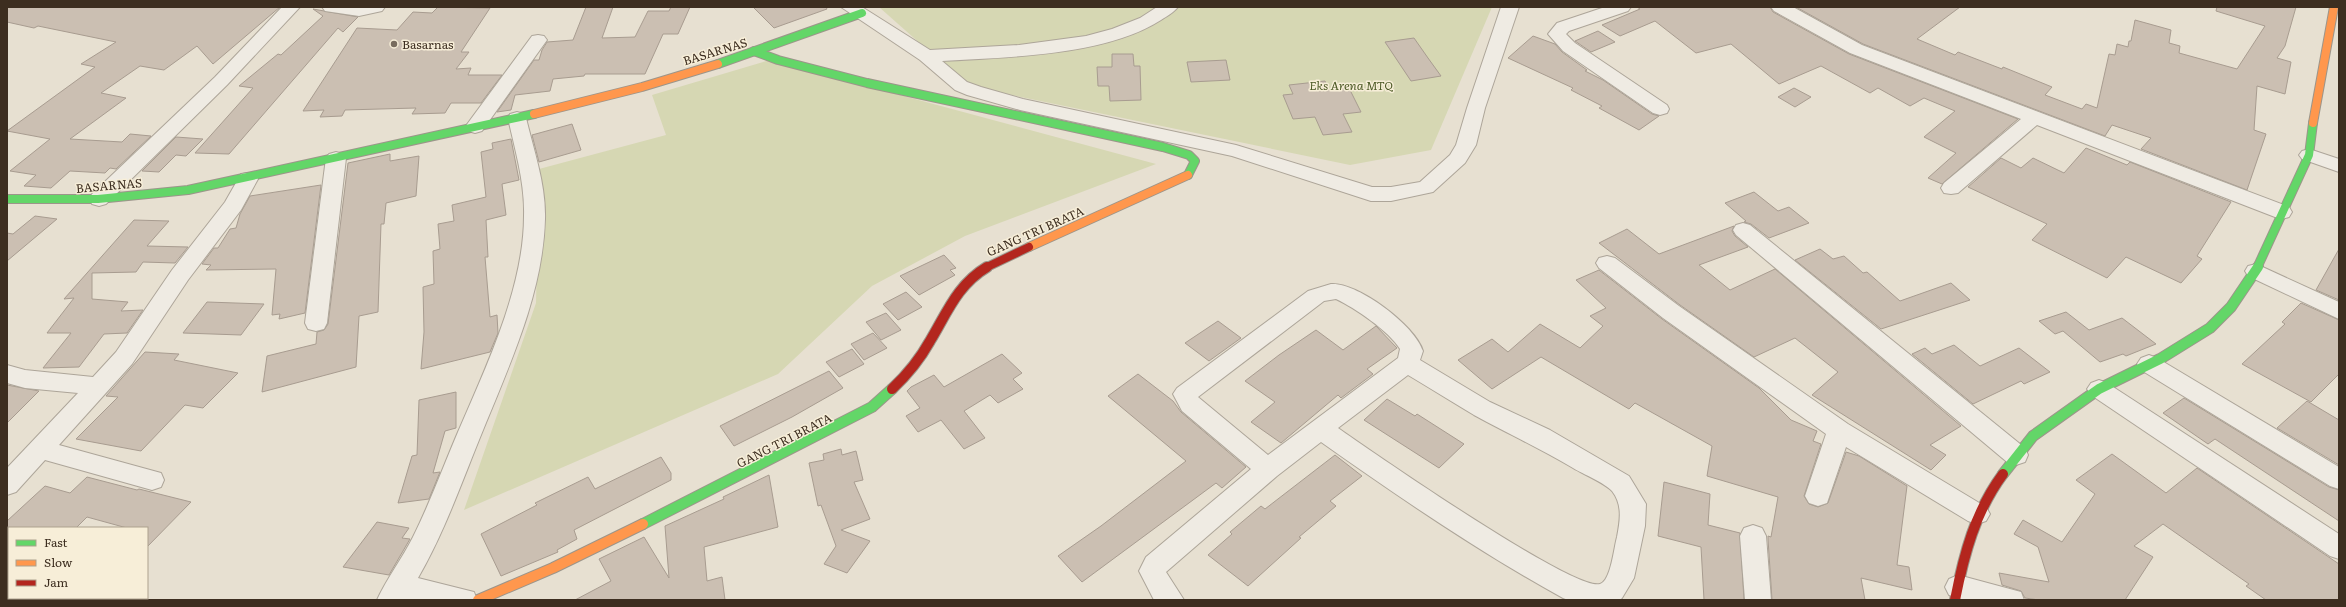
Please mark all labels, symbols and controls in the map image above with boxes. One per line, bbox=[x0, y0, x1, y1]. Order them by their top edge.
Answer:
street label: BASARNAS bbox=[681, 33, 749, 69]
place label: Basarnas bbox=[402, 35, 454, 53]
marker: Basarnas bbox=[389, 39, 399, 49]
park label: Eks Arena MTQ bbox=[1309, 76, 1393, 94]
street label: BASARNAS bbox=[75, 173, 143, 197]
street label: GANG TRI BRATA bbox=[983, 201, 1087, 261]
street label: GANG TRI BRATA bbox=[733, 408, 835, 472]
legend bbox=[8, 527, 148, 599]
text: Fast bbox=[44, 533, 68, 551]
text: Slow bbox=[44, 553, 73, 571]
text: Jam bbox=[44, 573, 69, 591]

